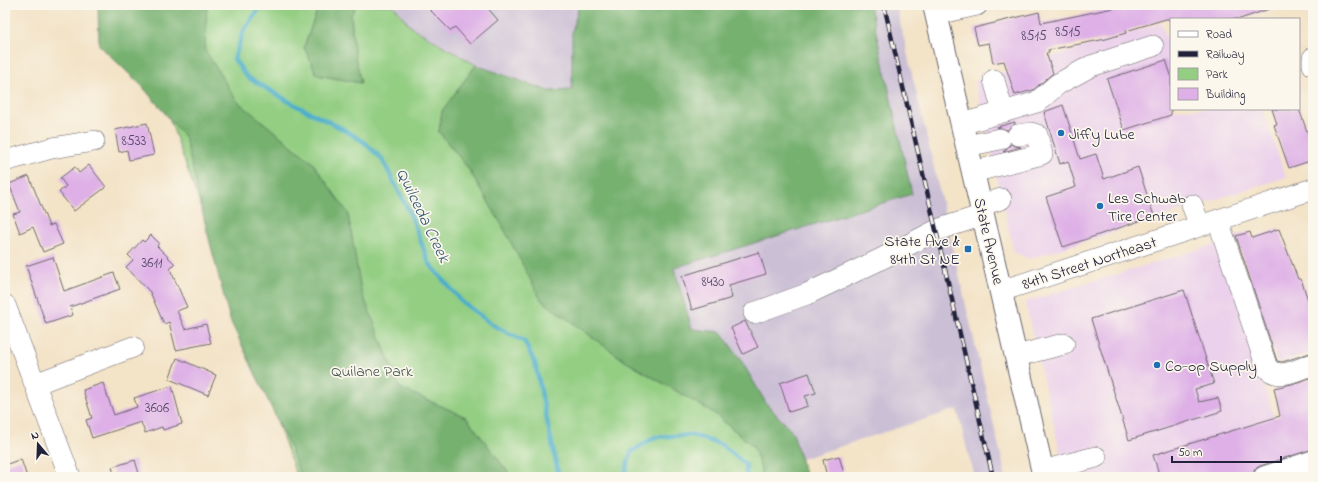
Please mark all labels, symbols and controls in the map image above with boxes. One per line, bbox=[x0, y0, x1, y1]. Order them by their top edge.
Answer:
legend bbox=[1170, 18, 1300, 110]
house number: 8515 bbox=[1055, 22, 1081, 43]
house number: 8515 bbox=[1021, 26, 1047, 47]
text: Road bbox=[1206, 26, 1232, 44]
text: Railway bbox=[1206, 46, 1245, 65]
text: Park bbox=[1206, 66, 1228, 84]
text: Building bbox=[1205, 86, 1245, 105]
place label: Jiffy Lube bbox=[1069, 123, 1136, 147]
marker: Jiffy Lube bbox=[1056, 128, 1066, 138]
house number: 8533 bbox=[122, 131, 147, 152]
water label: Quilceda Creek bbox=[389, 164, 457, 268]
place label: Les Schwab Tire Center bbox=[1108, 187, 1186, 229]
street label: State Avenue bbox=[966, 196, 1010, 288]
marker: Les Schwab Tire Center bbox=[1095, 201, 1105, 211]
place label: State Ave & 84th St NE bbox=[884, 230, 961, 272]
street label: 84th Street Northeast bbox=[1019, 231, 1161, 297]
marker: State Ave & 84th St NE bbox=[963, 244, 973, 254]
house number: 3611 bbox=[142, 253, 163, 274]
house number: 8430 bbox=[702, 272, 724, 293]
place label: Co-op Supply bbox=[1165, 355, 1257, 379]
park label: Quilane Park bbox=[331, 360, 414, 384]
marker: Co-op Supply bbox=[1152, 360, 1162, 370]
house number: 3606 bbox=[145, 398, 169, 419]
north arrow bbox=[18, 424, 58, 464]
text: N bbox=[29, 427, 41, 444]
scale bar bbox=[1172, 438, 1281, 464]
text: 50 m bbox=[1178, 444, 1202, 462]

